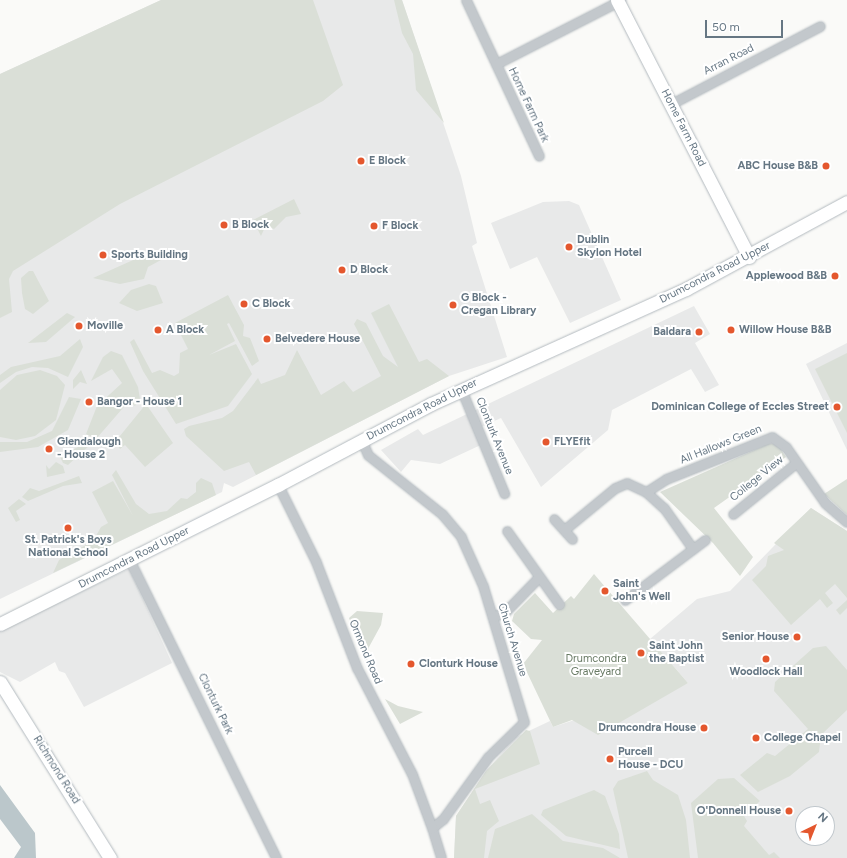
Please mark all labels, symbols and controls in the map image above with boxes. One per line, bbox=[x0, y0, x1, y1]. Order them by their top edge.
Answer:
scale bar bbox=[707, 12, 785, 38]
text: 50 m bbox=[712, 20, 740, 34]
street label: Arran Road bbox=[702, 42, 756, 78]
street label: Home Farm Park bbox=[505, 66, 551, 144]
street label: Home Farm Road bbox=[658, 87, 708, 169]
place label: E Block bbox=[369, 154, 406, 168]
marker: E Block bbox=[356, 156, 366, 166]
place label: ABC House B&B bbox=[738, 159, 818, 173]
marker: ABC House B&B bbox=[821, 161, 831, 171]
place label: B Block bbox=[232, 218, 269, 232]
place label: F Block bbox=[382, 219, 418, 233]
marker: B Block bbox=[219, 220, 229, 230]
marker: F Block bbox=[369, 221, 379, 231]
place label: Dublin Skylon Hotel bbox=[577, 234, 642, 260]
street label: Drumcondra Road Upper bbox=[658, 239, 772, 307]
marker: Dublin Skylon Hotel bbox=[564, 242, 574, 252]
place label: Sports Building bbox=[111, 248, 188, 262]
marker: Sports Building bbox=[98, 250, 108, 260]
place label: D Block bbox=[350, 263, 388, 277]
marker: D Block bbox=[337, 265, 347, 275]
place label: Applewood B&B bbox=[746, 269, 827, 283]
marker: Applewood B&B bbox=[830, 271, 840, 281]
place label: G Block - Cregan Library bbox=[461, 292, 536, 318]
place label: C Block bbox=[252, 297, 290, 311]
marker: C Block bbox=[239, 299, 249, 309]
marker: G Block - Cregan Library bbox=[448, 300, 458, 310]
place label: Moville bbox=[87, 319, 123, 333]
marker: Moville bbox=[74, 321, 84, 331]
place label: A Block bbox=[166, 323, 204, 337]
place label: Willow House B&B bbox=[739, 323, 831, 337]
marker: A Block bbox=[153, 325, 163, 335]
place label: Baldara bbox=[653, 325, 691, 339]
marker: Willow House B&B bbox=[726, 325, 736, 335]
marker: Baldara bbox=[694, 327, 704, 337]
place label: Belvedere House bbox=[275, 332, 360, 346]
marker: Belvedere House bbox=[262, 334, 272, 344]
street label: Drumcondra Road Upper bbox=[365, 376, 479, 444]
place label: Bangor - House 1 bbox=[97, 395, 182, 409]
street label: Clonturk Avenue bbox=[472, 395, 516, 477]
marker: Bangor - House 1 bbox=[84, 397, 94, 407]
place label: Dominican College of Eccles Street bbox=[651, 400, 829, 414]
marker: Dominican College of Eccles Street bbox=[832, 402, 842, 412]
street label: All Hallows Green bbox=[678, 423, 764, 467]
place label: FLYEfit bbox=[554, 435, 591, 449]
place label: Glendalough - House 2 bbox=[57, 436, 121, 462]
marker: FLYEfit bbox=[541, 437, 551, 447]
marker: Glendalough - House 2 bbox=[44, 444, 54, 454]
street label: College View bbox=[728, 453, 786, 505]
marker: St. Patrick's Boys National School bbox=[63, 523, 73, 533]
street label: Drumcondra Road Upper bbox=[77, 524, 191, 592]
place label: St. Patrick's Boys National School bbox=[24, 534, 112, 560]
place label: Saint John's Well bbox=[613, 578, 670, 604]
marker: Saint John's Well bbox=[600, 586, 610, 596]
street label: Church Avenue bbox=[495, 602, 529, 678]
street label: Ormond Road bbox=[346, 618, 384, 686]
place label: Senior House bbox=[722, 630, 789, 644]
marker: Senior House bbox=[792, 632, 802, 642]
place label: Saint John the Baptist bbox=[649, 640, 704, 666]
marker: Saint John the Baptist bbox=[636, 648, 646, 658]
park label: Drumcondra Graveyard bbox=[565, 653, 627, 679]
marker: Woodlock Hall bbox=[761, 654, 771, 664]
place label: Clonturk House bbox=[419, 657, 498, 671]
marker: Clonturk House bbox=[406, 659, 416, 669]
place label: Woodlock Hall bbox=[730, 665, 802, 679]
street label: Clonturk Park bbox=[195, 672, 235, 736]
place label: Drumcondra House bbox=[598, 721, 696, 735]
marker: Drumcondra House bbox=[699, 723, 709, 733]
place label: College Chapel bbox=[764, 731, 841, 745]
street label: Richmond Road bbox=[30, 733, 82, 807]
marker: College Chapel bbox=[751, 733, 761, 743]
place label: Purcell House - DCU bbox=[618, 746, 683, 772]
marker: Purcell House - DCU bbox=[605, 754, 615, 764]
place label: O'Donnell House bbox=[697, 804, 781, 818]
marker: O'Donnell House bbox=[784, 806, 794, 816]
north arrow bbox=[795, 806, 835, 846]
text: N bbox=[815, 810, 830, 825]

